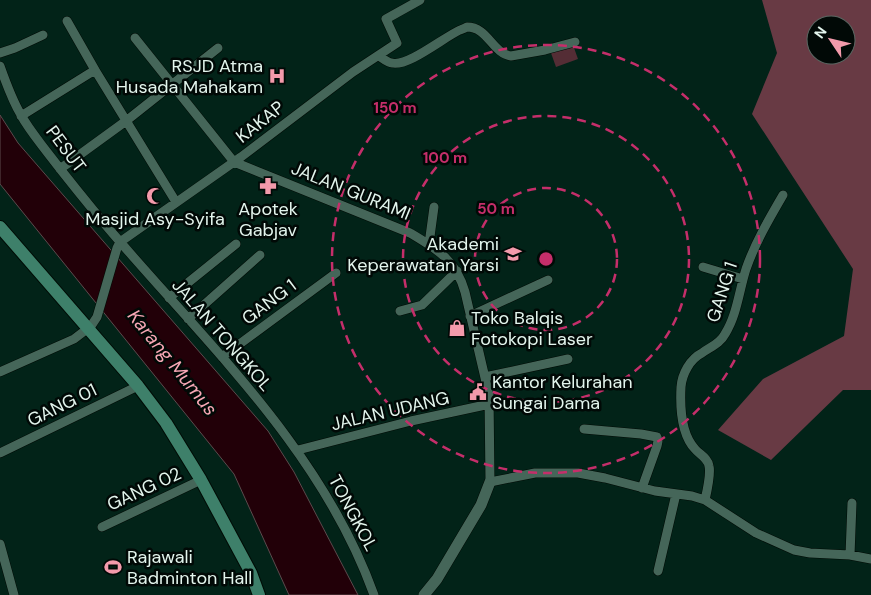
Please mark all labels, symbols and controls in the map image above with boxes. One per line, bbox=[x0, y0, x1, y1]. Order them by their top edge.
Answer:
north arrow bbox=[806, 15, 856, 65]
text: N bbox=[810, 23, 831, 42]
place label: RSJD Atma Husada Mahakam bbox=[116, 54, 263, 99]
hospital icon: RSJD Atma Husada Mahakam bbox=[267, 66, 287, 86]
street label: KAKAP bbox=[231, 95, 289, 149]
text: 150 m bbox=[374, 98, 417, 118]
street label: PESUT bbox=[40, 121, 92, 177]
text: 100 m bbox=[423, 148, 467, 168]
street label: JALAN GURAMI bbox=[288, 156, 414, 226]
pharmacy icon: Apotek Gabjav bbox=[258, 176, 278, 196]
mosque icon: Masjid Asy-Syifa bbox=[145, 186, 165, 206]
place label: Apotek Gabjav bbox=[238, 197, 298, 242]
text: 50 m bbox=[477, 199, 515, 219]
place label: Masjid Asy-Syifa bbox=[85, 207, 225, 231]
place label: Akademi Keperawatan Yarsi bbox=[347, 232, 499, 277]
school or university icon: Akademi Keperawatan Yarsi bbox=[503, 244, 523, 264]
centre of rings bbox=[537, 250, 555, 268]
street label: GANG 1 bbox=[701, 259, 743, 325]
street label: JALAN TONGKOL bbox=[166, 274, 278, 396]
street label: GANG 1 bbox=[237, 274, 301, 330]
water label: Karang Mumus bbox=[122, 304, 223, 421]
place label: Toko Balqis Fotokopi Laser bbox=[471, 306, 593, 351]
shop icon: Toko Balqis Fotokopi Laser bbox=[447, 318, 467, 338]
place label: Kantor Kelurahan Sungai Dama bbox=[492, 370, 633, 415]
street label: GANG 01 bbox=[23, 378, 101, 432]
public building icon: Kantor Kelurahan Sungai Dama bbox=[468, 382, 488, 402]
street label: JALAN UDANG bbox=[329, 386, 451, 436]
street label: GANG 02 bbox=[103, 461, 185, 517]
street label: TONGKOL bbox=[323, 471, 383, 555]
place label: Rajawali Badminton Hall bbox=[127, 545, 252, 590]
sports icon: Rajawali Badminton Hall bbox=[103, 557, 123, 577]

